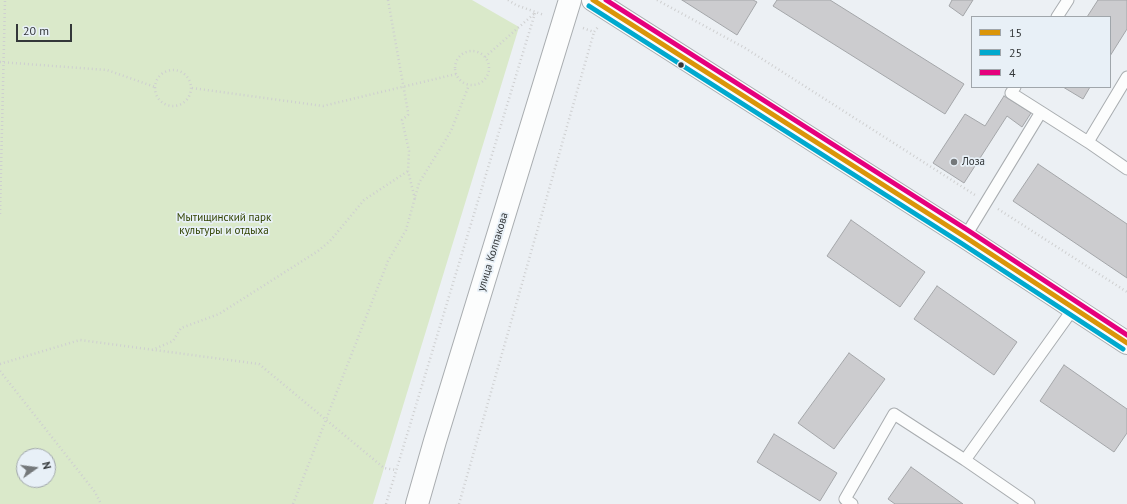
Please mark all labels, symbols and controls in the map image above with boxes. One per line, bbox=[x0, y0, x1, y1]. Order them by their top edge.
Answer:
scale bar bbox=[18, 16, 74, 42]
legend bbox=[971, 16, 1111, 88]
text: 20 m bbox=[23, 23, 49, 38]
text: 15 bbox=[1009, 25, 1022, 40]
text: 25 bbox=[1009, 45, 1022, 60]
unlabelled marker bbox=[676, 60, 686, 70]
text: 4 bbox=[1009, 65, 1016, 80]
place label: Лоза bbox=[962, 155, 985, 169]
marker: Лоза bbox=[949, 157, 959, 167]
park label: Мытищинский парк культуры и отдыха bbox=[177, 211, 271, 237]
street label: улица Колпакова bbox=[475, 211, 511, 293]
north arrow bbox=[16, 448, 56, 488]
text: N bbox=[39, 460, 54, 471]

